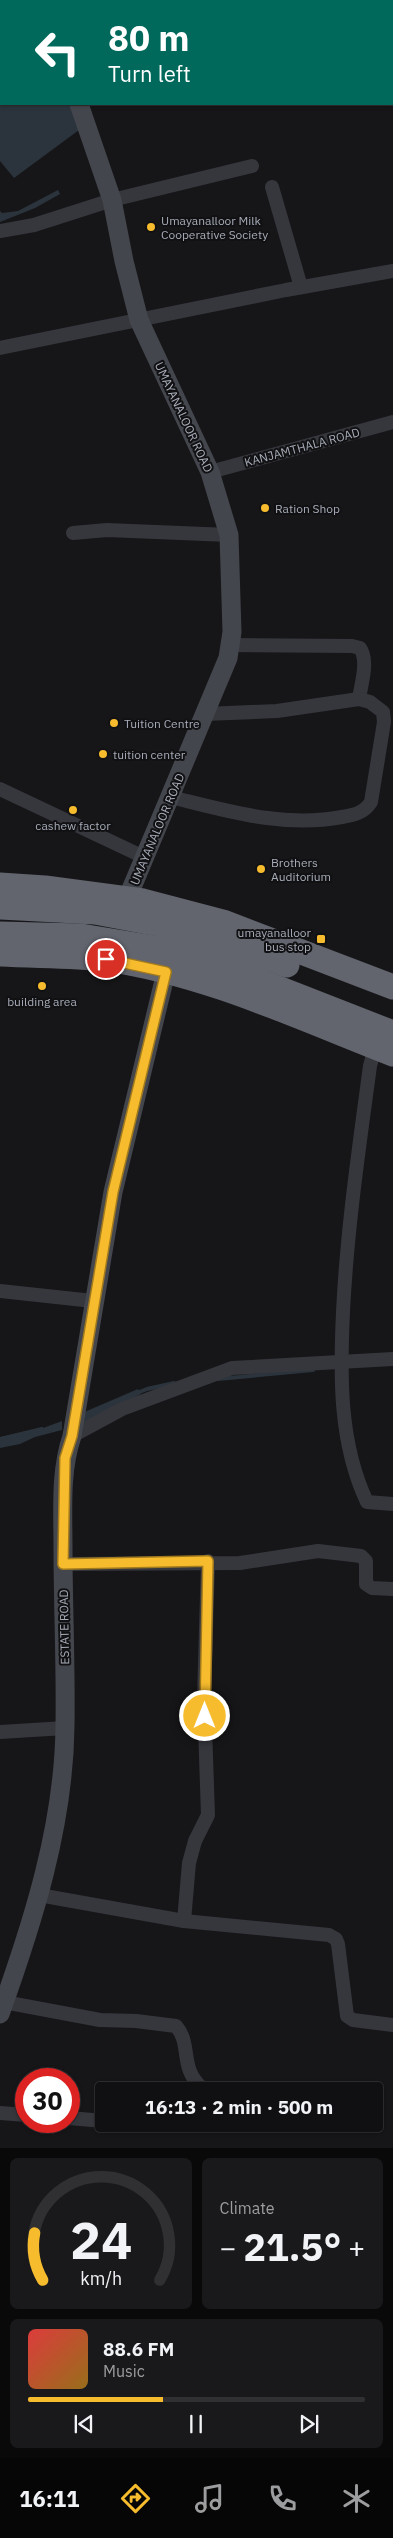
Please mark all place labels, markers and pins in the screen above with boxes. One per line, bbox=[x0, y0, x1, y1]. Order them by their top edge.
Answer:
place label: Umayanalloor Milk Cooperative Society bbox=[161, 213, 268, 242]
marker: Umayanalloor Milk Cooperative Society bbox=[145, 221, 157, 233]
place label: Ration Shop bbox=[275, 501, 340, 516]
marker: Ration Shop bbox=[259, 502, 271, 514]
place label: Tuition Centre bbox=[124, 716, 200, 731]
marker: Tuition Centre bbox=[108, 717, 120, 729]
place label: tuition center bbox=[113, 747, 186, 762]
marker: tuition center bbox=[97, 748, 109, 760]
marker: cashew factor bbox=[67, 804, 79, 816]
place label: cashew factor bbox=[35, 818, 111, 833]
place label: Brothers Auditorium bbox=[271, 855, 331, 884]
marker: Brothers Auditorium bbox=[255, 863, 267, 875]
place label: umayanalloor bus stop bbox=[238, 925, 312, 954]
marker: umayanalloor bus stop bbox=[315, 933, 327, 945]
pin bbox=[85, 938, 127, 980]
marker: building area bbox=[36, 980, 48, 992]
place label: building area bbox=[7, 994, 77, 1009]

